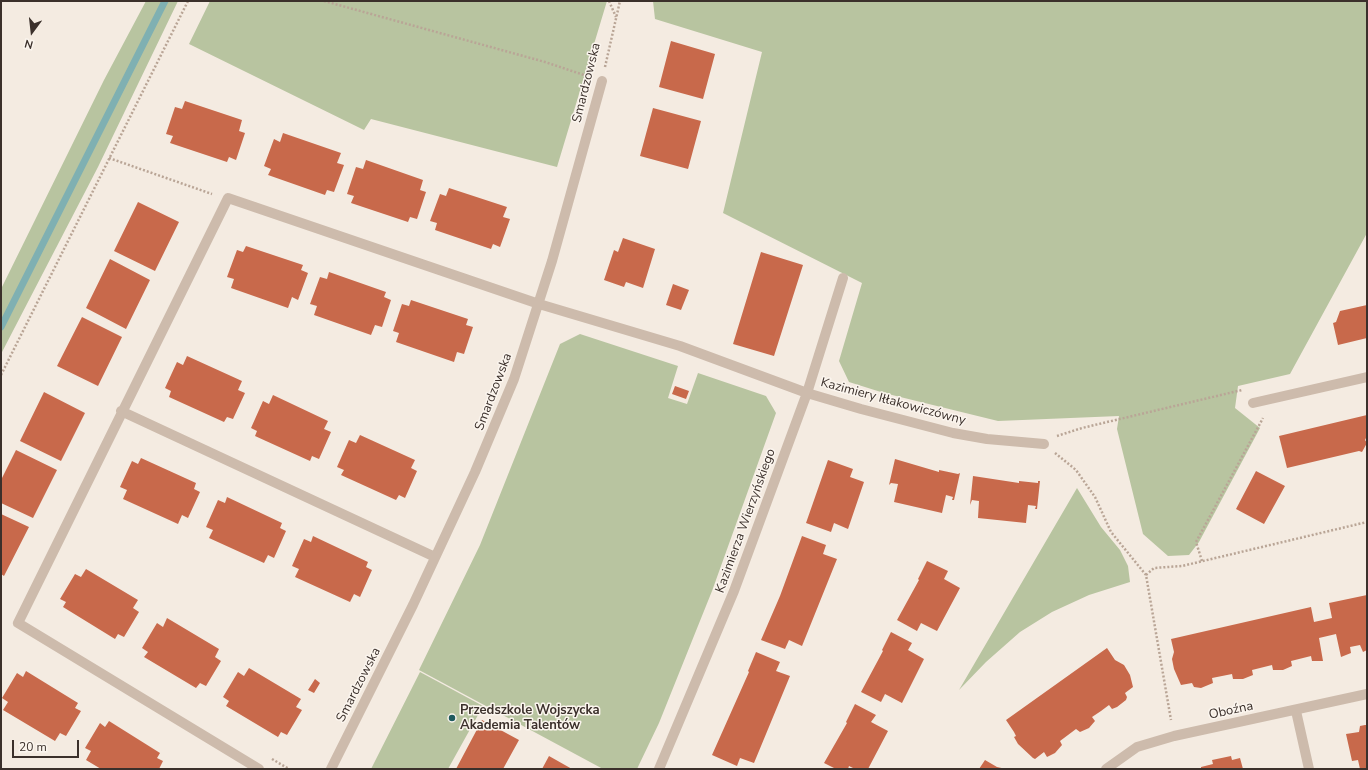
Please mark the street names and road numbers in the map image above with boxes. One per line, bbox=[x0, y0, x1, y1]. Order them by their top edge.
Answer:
street label: Smardzowska bbox=[570, 42, 604, 124]
street label: Smardzowska bbox=[472, 351, 516, 433]
street label: Kazimiery Iłłakowiczówny bbox=[819, 375, 967, 429]
street label: Kazimierza Wierzyńskiego bbox=[713, 447, 779, 595]
street label: Smardzowska bbox=[334, 645, 384, 725]
street label: Oboźna bbox=[1207, 699, 1255, 723]

